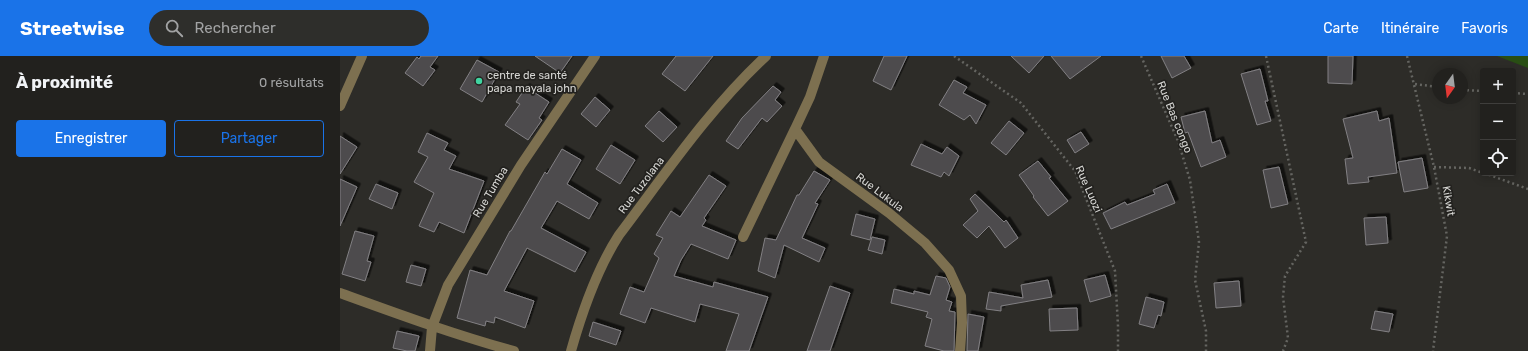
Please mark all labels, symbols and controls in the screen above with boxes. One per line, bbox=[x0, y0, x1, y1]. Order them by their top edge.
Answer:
search box bbox=[149, 10, 429, 46]
text: Streetwise bbox=[20, 17, 125, 40]
icon: search bbox=[163, 17, 185, 39]
text: Rechercher bbox=[195, 19, 276, 37]
text: Carte bbox=[1323, 20, 1359, 37]
text: Itinéraire bbox=[1381, 20, 1439, 37]
text: Favoris bbox=[1461, 20, 1508, 37]
north arrow bbox=[1432, 68, 1468, 104]
map controls bbox=[1480, 68, 1516, 176]
button: + bbox=[1480, 68, 1516, 104]
place label: centre de santé papa mayala john bbox=[487, 69, 577, 95]
text: À proximité bbox=[16, 72, 113, 92]
text: 0 résultats bbox=[259, 75, 324, 90]
marker: centre de santé papa mayala john bbox=[474, 76, 484, 86]
street label: Rue Bas congo bbox=[1154, 79, 1195, 155]
button: − bbox=[1480, 104, 1516, 140]
button: Enregistrer bbox=[16, 120, 166, 157]
button: Partager bbox=[174, 120, 324, 157]
button: locate bbox=[1480, 140, 1516, 176]
street label: Rue Tuzolana bbox=[616, 154, 667, 216]
street label: Rue Luozi bbox=[1072, 164, 1105, 215]
street label: Rue Tumba bbox=[470, 165, 511, 220]
street label: Rue Lukula bbox=[853, 170, 906, 215]
street label: Kikwit bbox=[1439, 185, 1458, 218]

